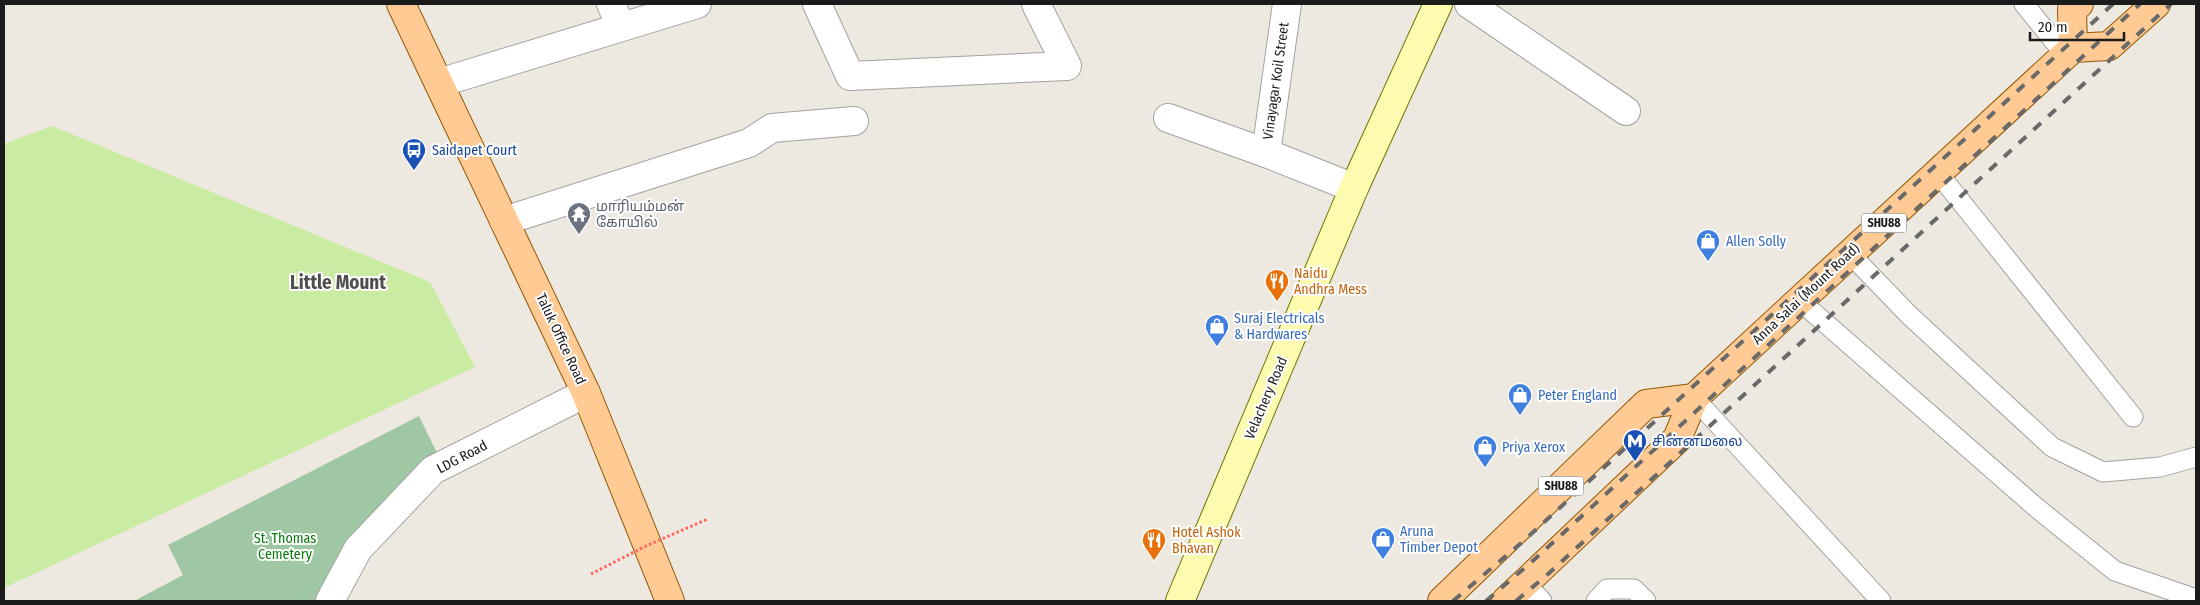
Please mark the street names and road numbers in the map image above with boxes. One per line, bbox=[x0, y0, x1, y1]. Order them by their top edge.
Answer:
street label: Vinayagar Koil Street bbox=[1259, 21, 1293, 141]
road number: SHU88 bbox=[1862, 214, 1906, 232]
street label: Anna Salai (Mount Road) bbox=[1749, 240, 1863, 348]
street label: Taluk Office Road bbox=[532, 291, 590, 387]
street label: Velachery Road bbox=[1241, 354, 1291, 442]
street label: LDG Road bbox=[434, 437, 490, 477]
road number: SHU88 bbox=[1538, 476, 1584, 496]

